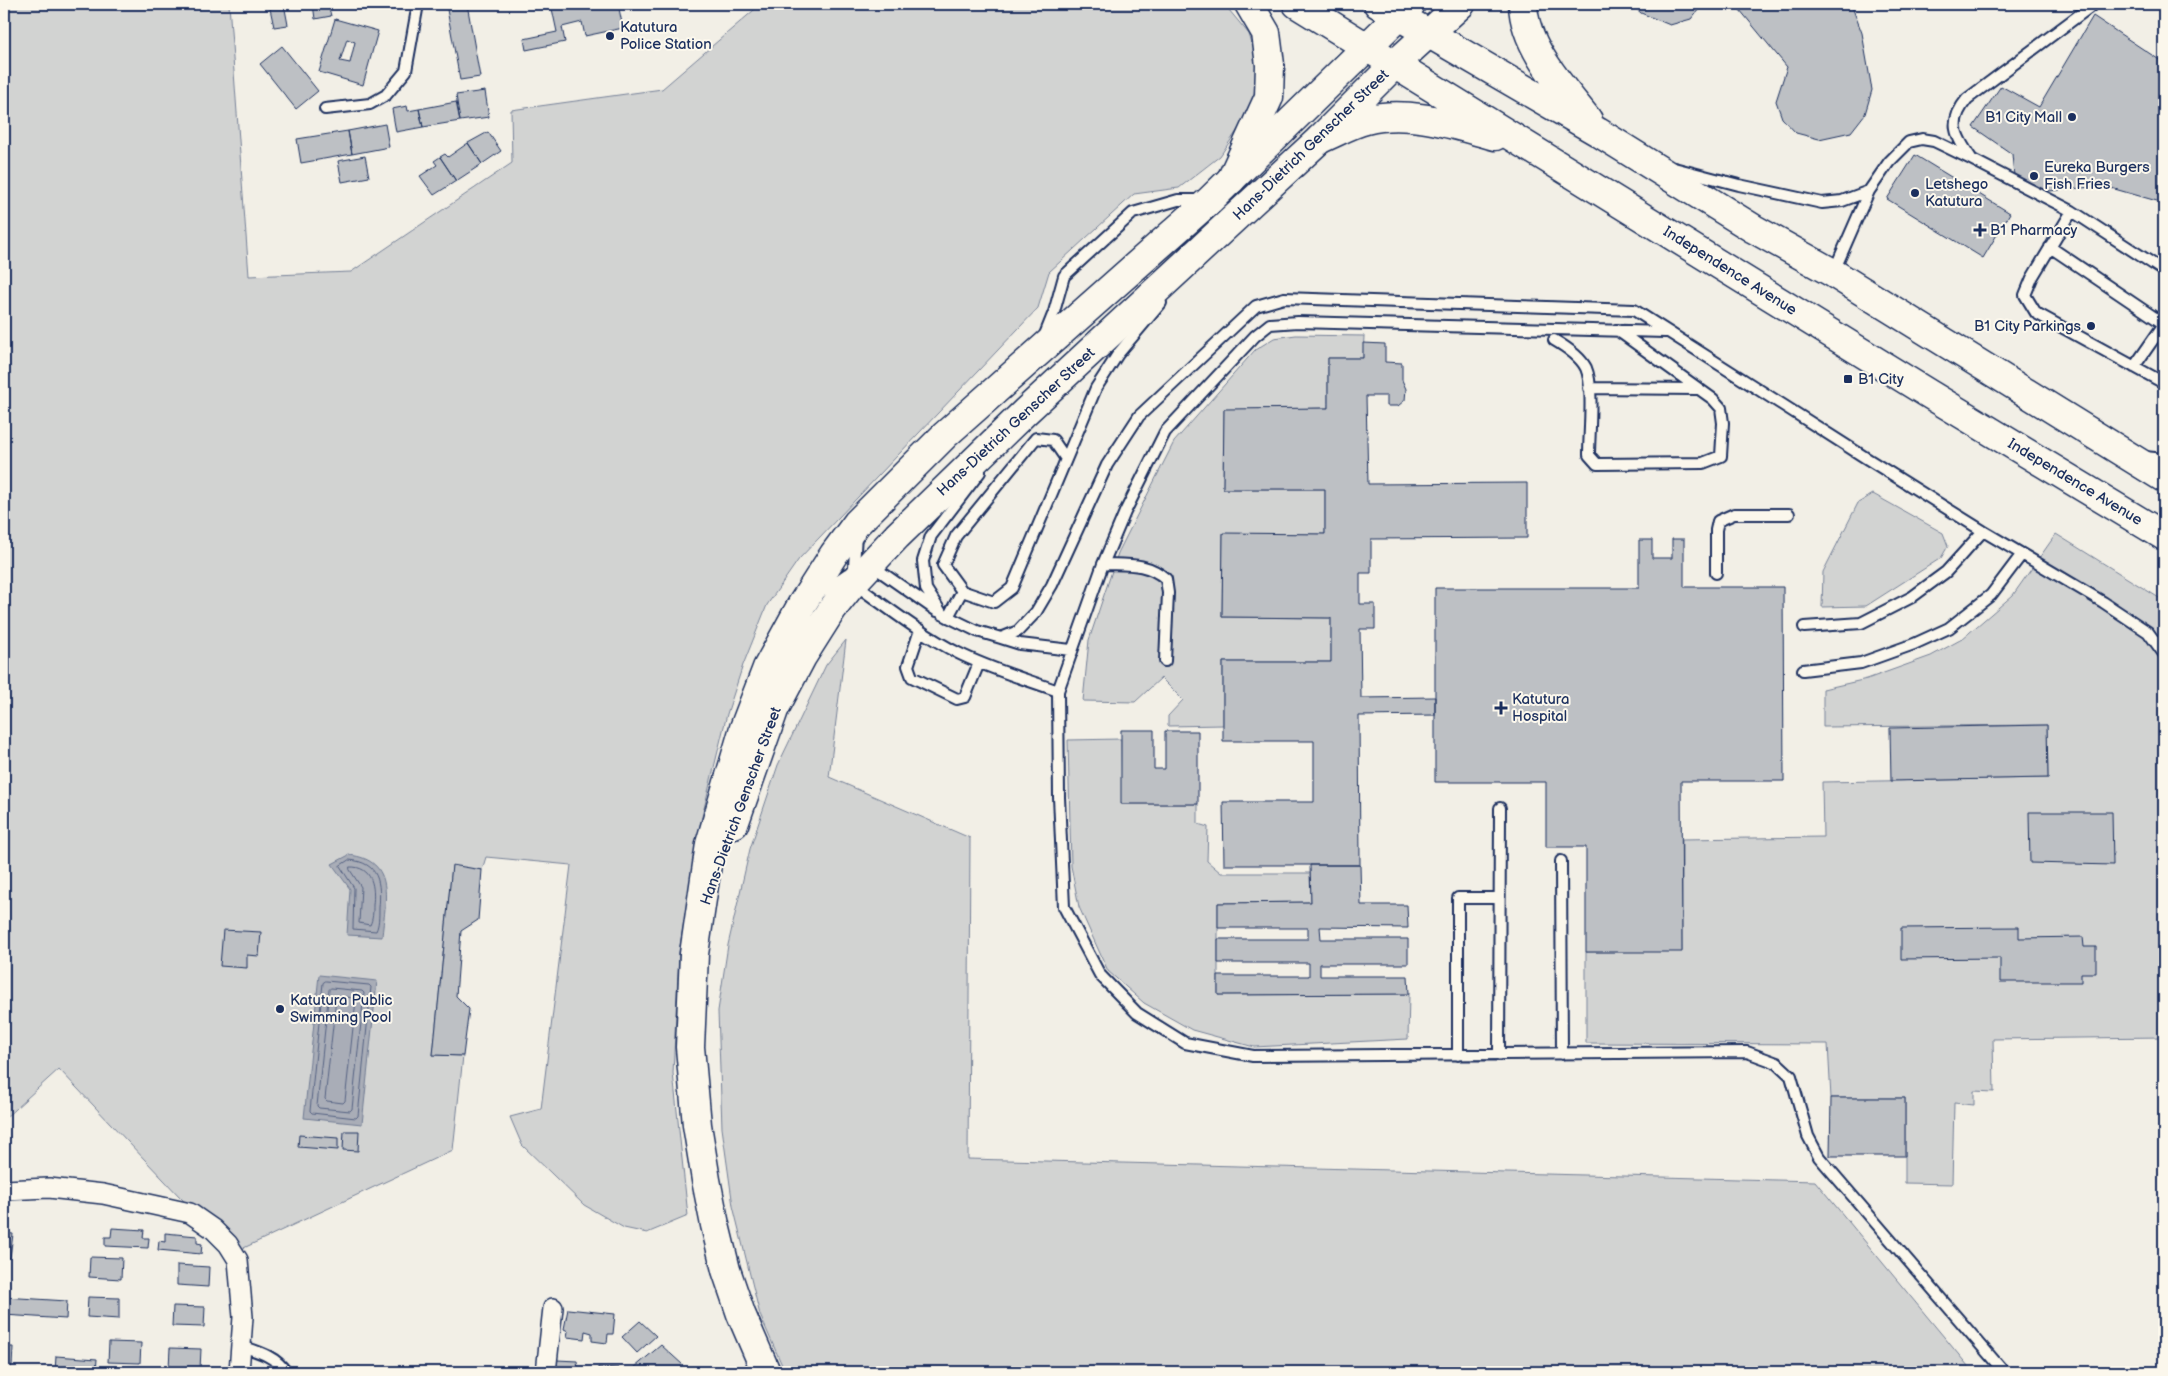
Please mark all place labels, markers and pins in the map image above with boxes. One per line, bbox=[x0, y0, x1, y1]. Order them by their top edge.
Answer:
place label: Katutura Police Station bbox=[620, 18, 712, 54]
marker: Katutura Police Station bbox=[604, 30, 616, 42]
place label: B1 City Mall bbox=[1985, 108, 2062, 127]
marker: B1 City Mall bbox=[2066, 111, 2078, 123]
place label: Eureka Burgers Fish Fries bbox=[2044, 158, 2150, 194]
marker: Eureka Burgers Fish Fries bbox=[2028, 170, 2040, 182]
place label: Letshego Katutura bbox=[1925, 175, 1988, 211]
marker: Letshego Katutura bbox=[1909, 187, 1921, 199]
place label: B1 Pharmacy bbox=[1990, 221, 2078, 240]
marker: B1 Pharmacy bbox=[1974, 224, 1986, 236]
place label: B1 City Parkings bbox=[1974, 317, 2082, 336]
marker: B1 City Parkings bbox=[2085, 320, 2097, 332]
place label: B1 City bbox=[1858, 370, 1904, 389]
marker: B1 City bbox=[1842, 373, 1854, 385]
place label: Katutura Hospital bbox=[1512, 690, 1569, 726]
marker: Katutura Hospital bbox=[1494, 701, 1508, 715]
place label: Katutura Public Swimming Pool bbox=[290, 991, 393, 1027]
marker: Katutura Public Swimming Pool bbox=[274, 1003, 286, 1015]

